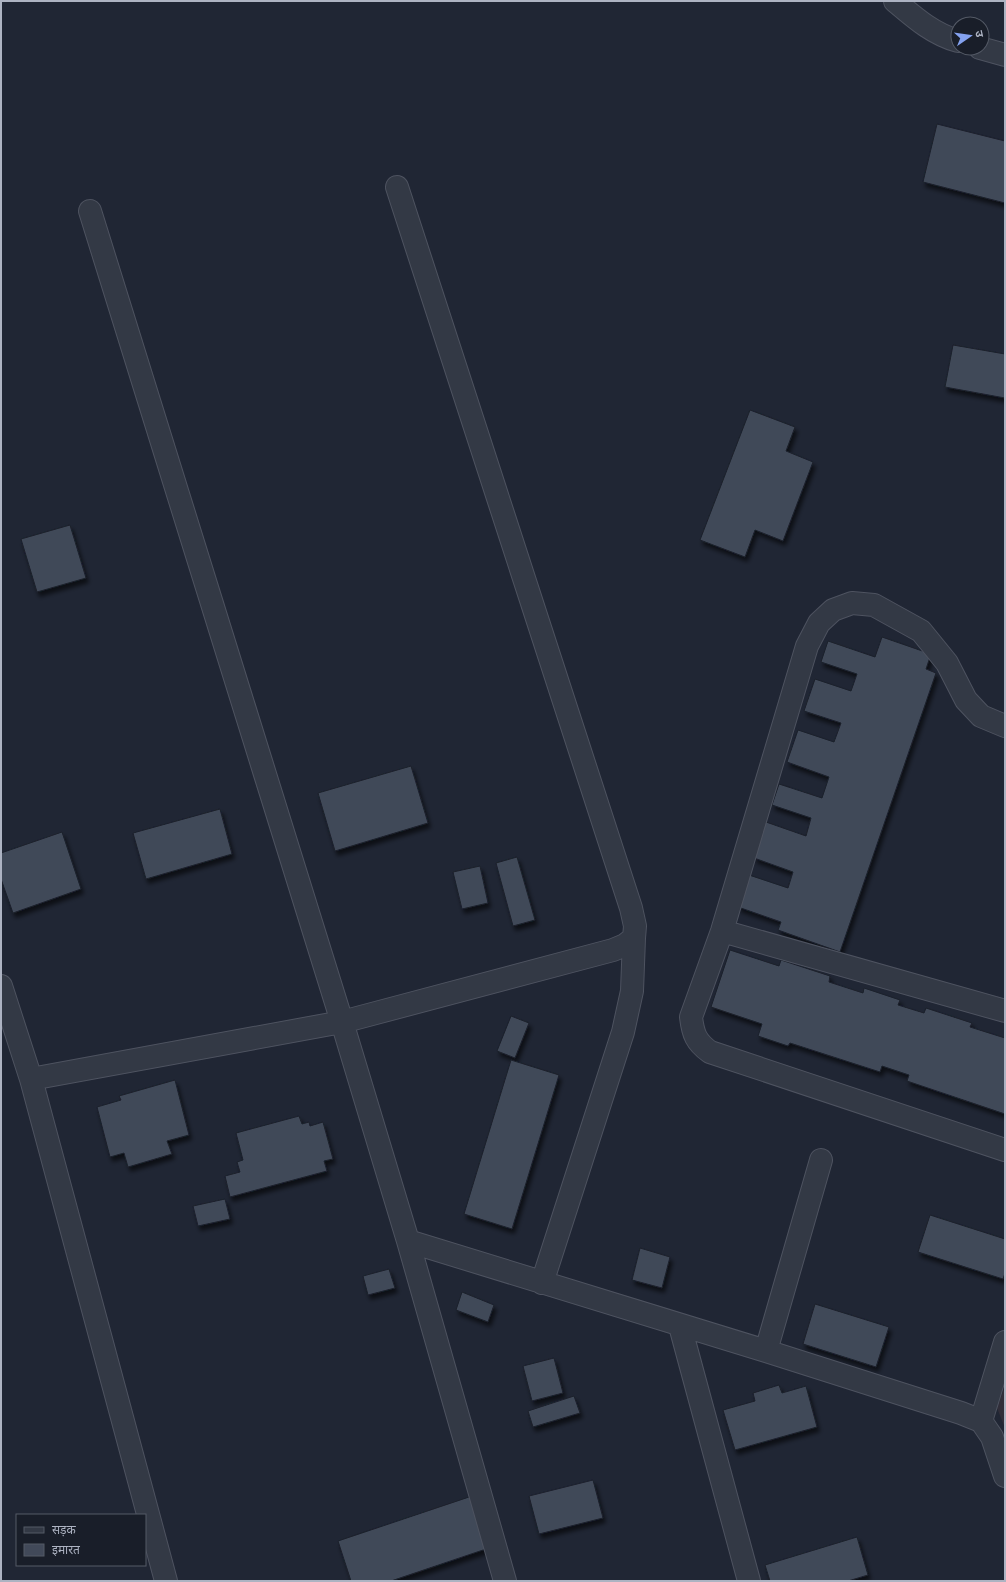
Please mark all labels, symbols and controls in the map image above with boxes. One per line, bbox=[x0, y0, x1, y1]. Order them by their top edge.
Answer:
north arrow bbox=[950, 16, 990, 56]
text: उ bbox=[972, 29, 986, 39]
legend bbox=[16, 1514, 146, 1566]
text: सड़क bbox=[52, 1523, 77, 1537]
text: इमारत bbox=[52, 1543, 81, 1557]

